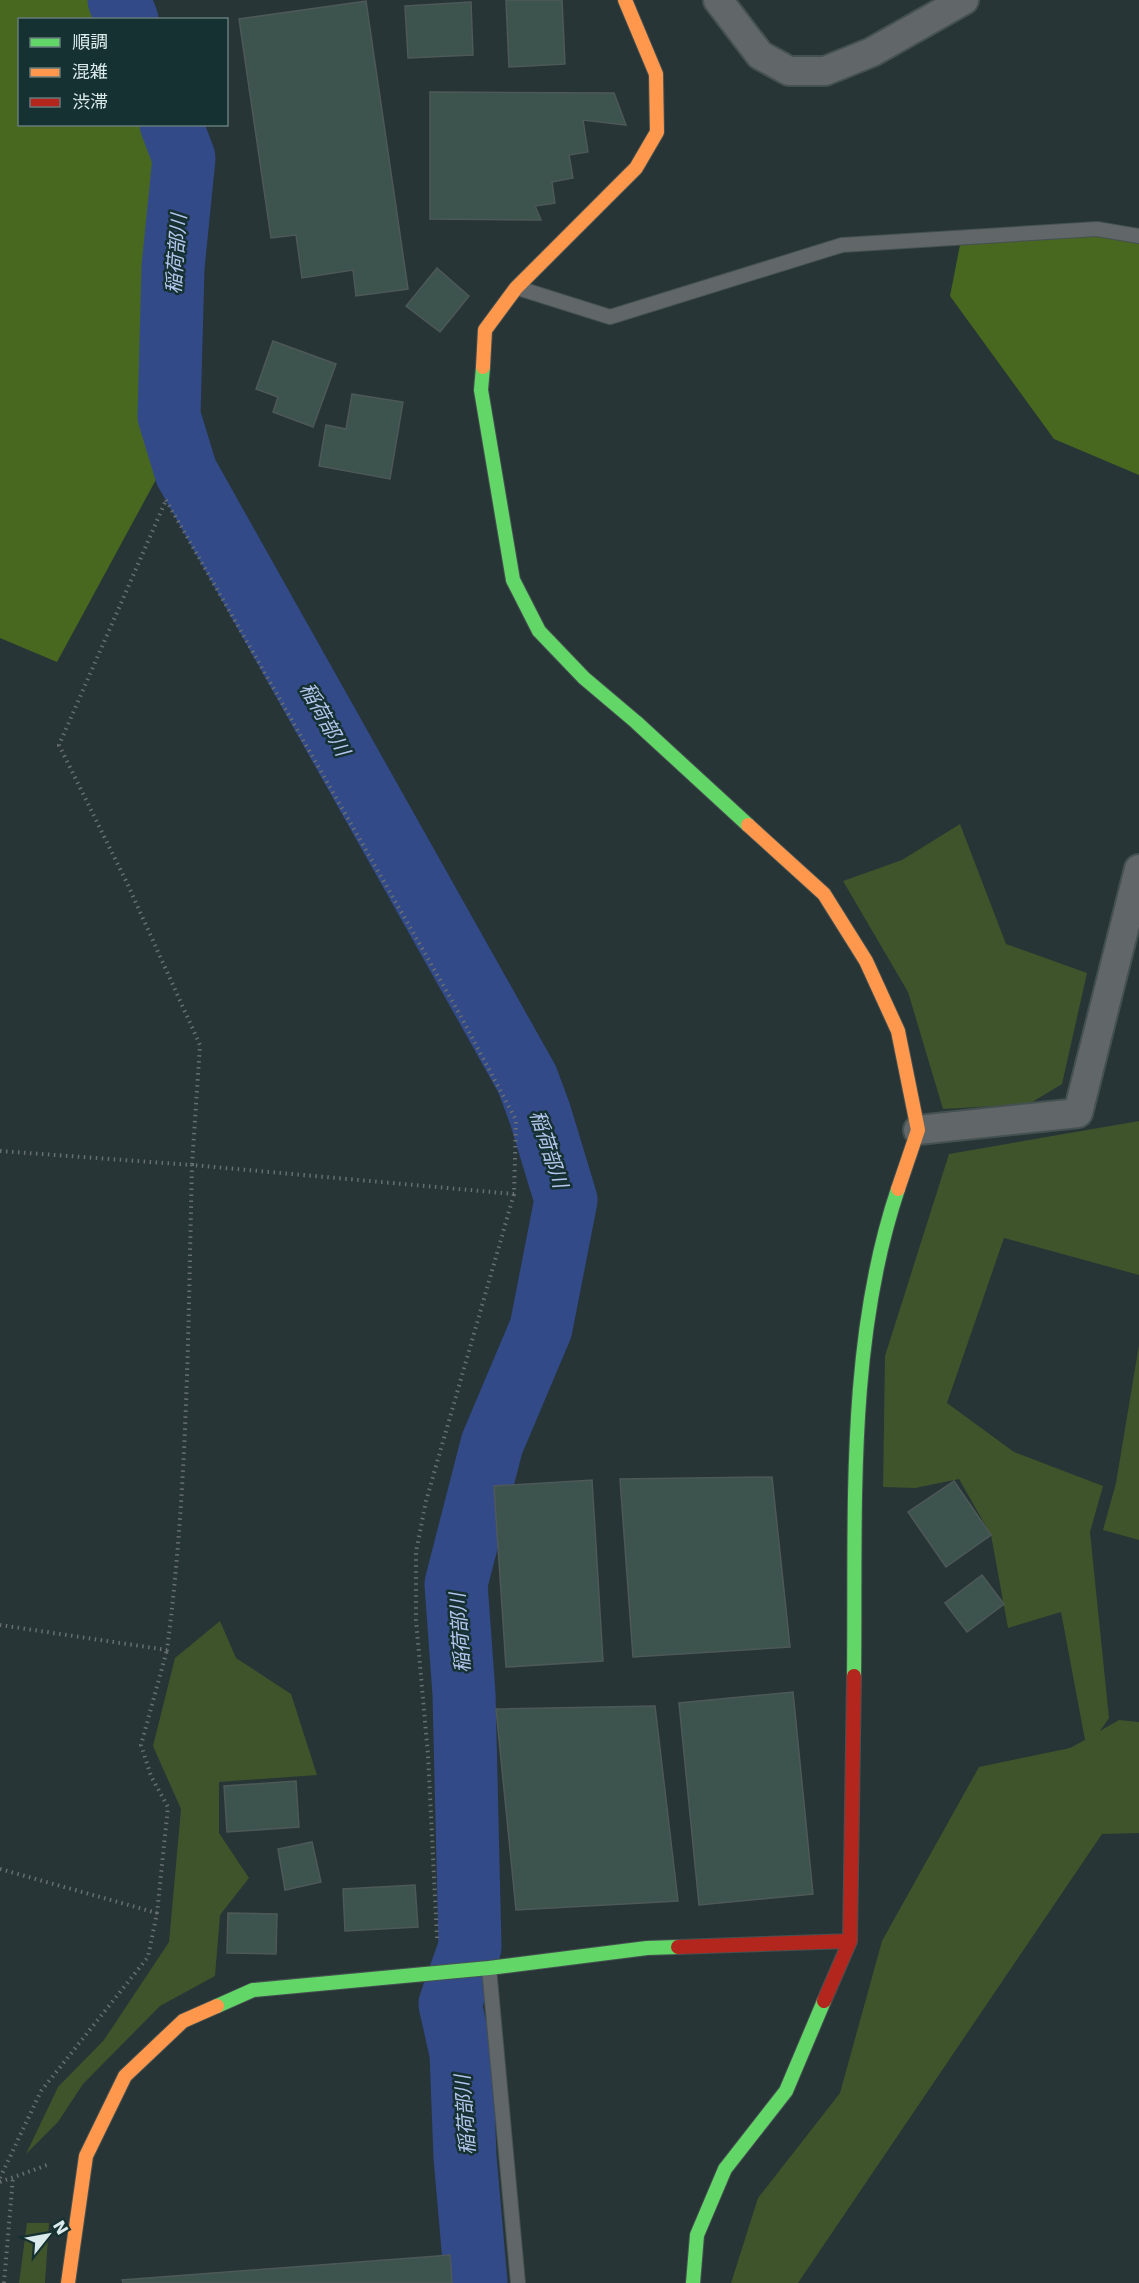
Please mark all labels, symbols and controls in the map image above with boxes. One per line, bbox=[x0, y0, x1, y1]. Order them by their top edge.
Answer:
legend bbox=[18, 18, 228, 126]
text: 順調 bbox=[72, 31, 108, 52]
text: 混雑 bbox=[72, 61, 108, 82]
text: 渋滞 bbox=[72, 91, 108, 112]
water label: 稲荷部川 bbox=[161, 211, 191, 295]
water label: 稲荷部川 bbox=[295, 678, 356, 762]
water label: 稲荷部川 bbox=[525, 1107, 573, 1193]
water label: 稲荷部川 bbox=[445, 1590, 475, 1674]
water label: 稲荷部川 bbox=[450, 2072, 480, 2156]
north arrow bbox=[18, 2205, 78, 2265]
text: N bbox=[49, 2217, 72, 2238]

